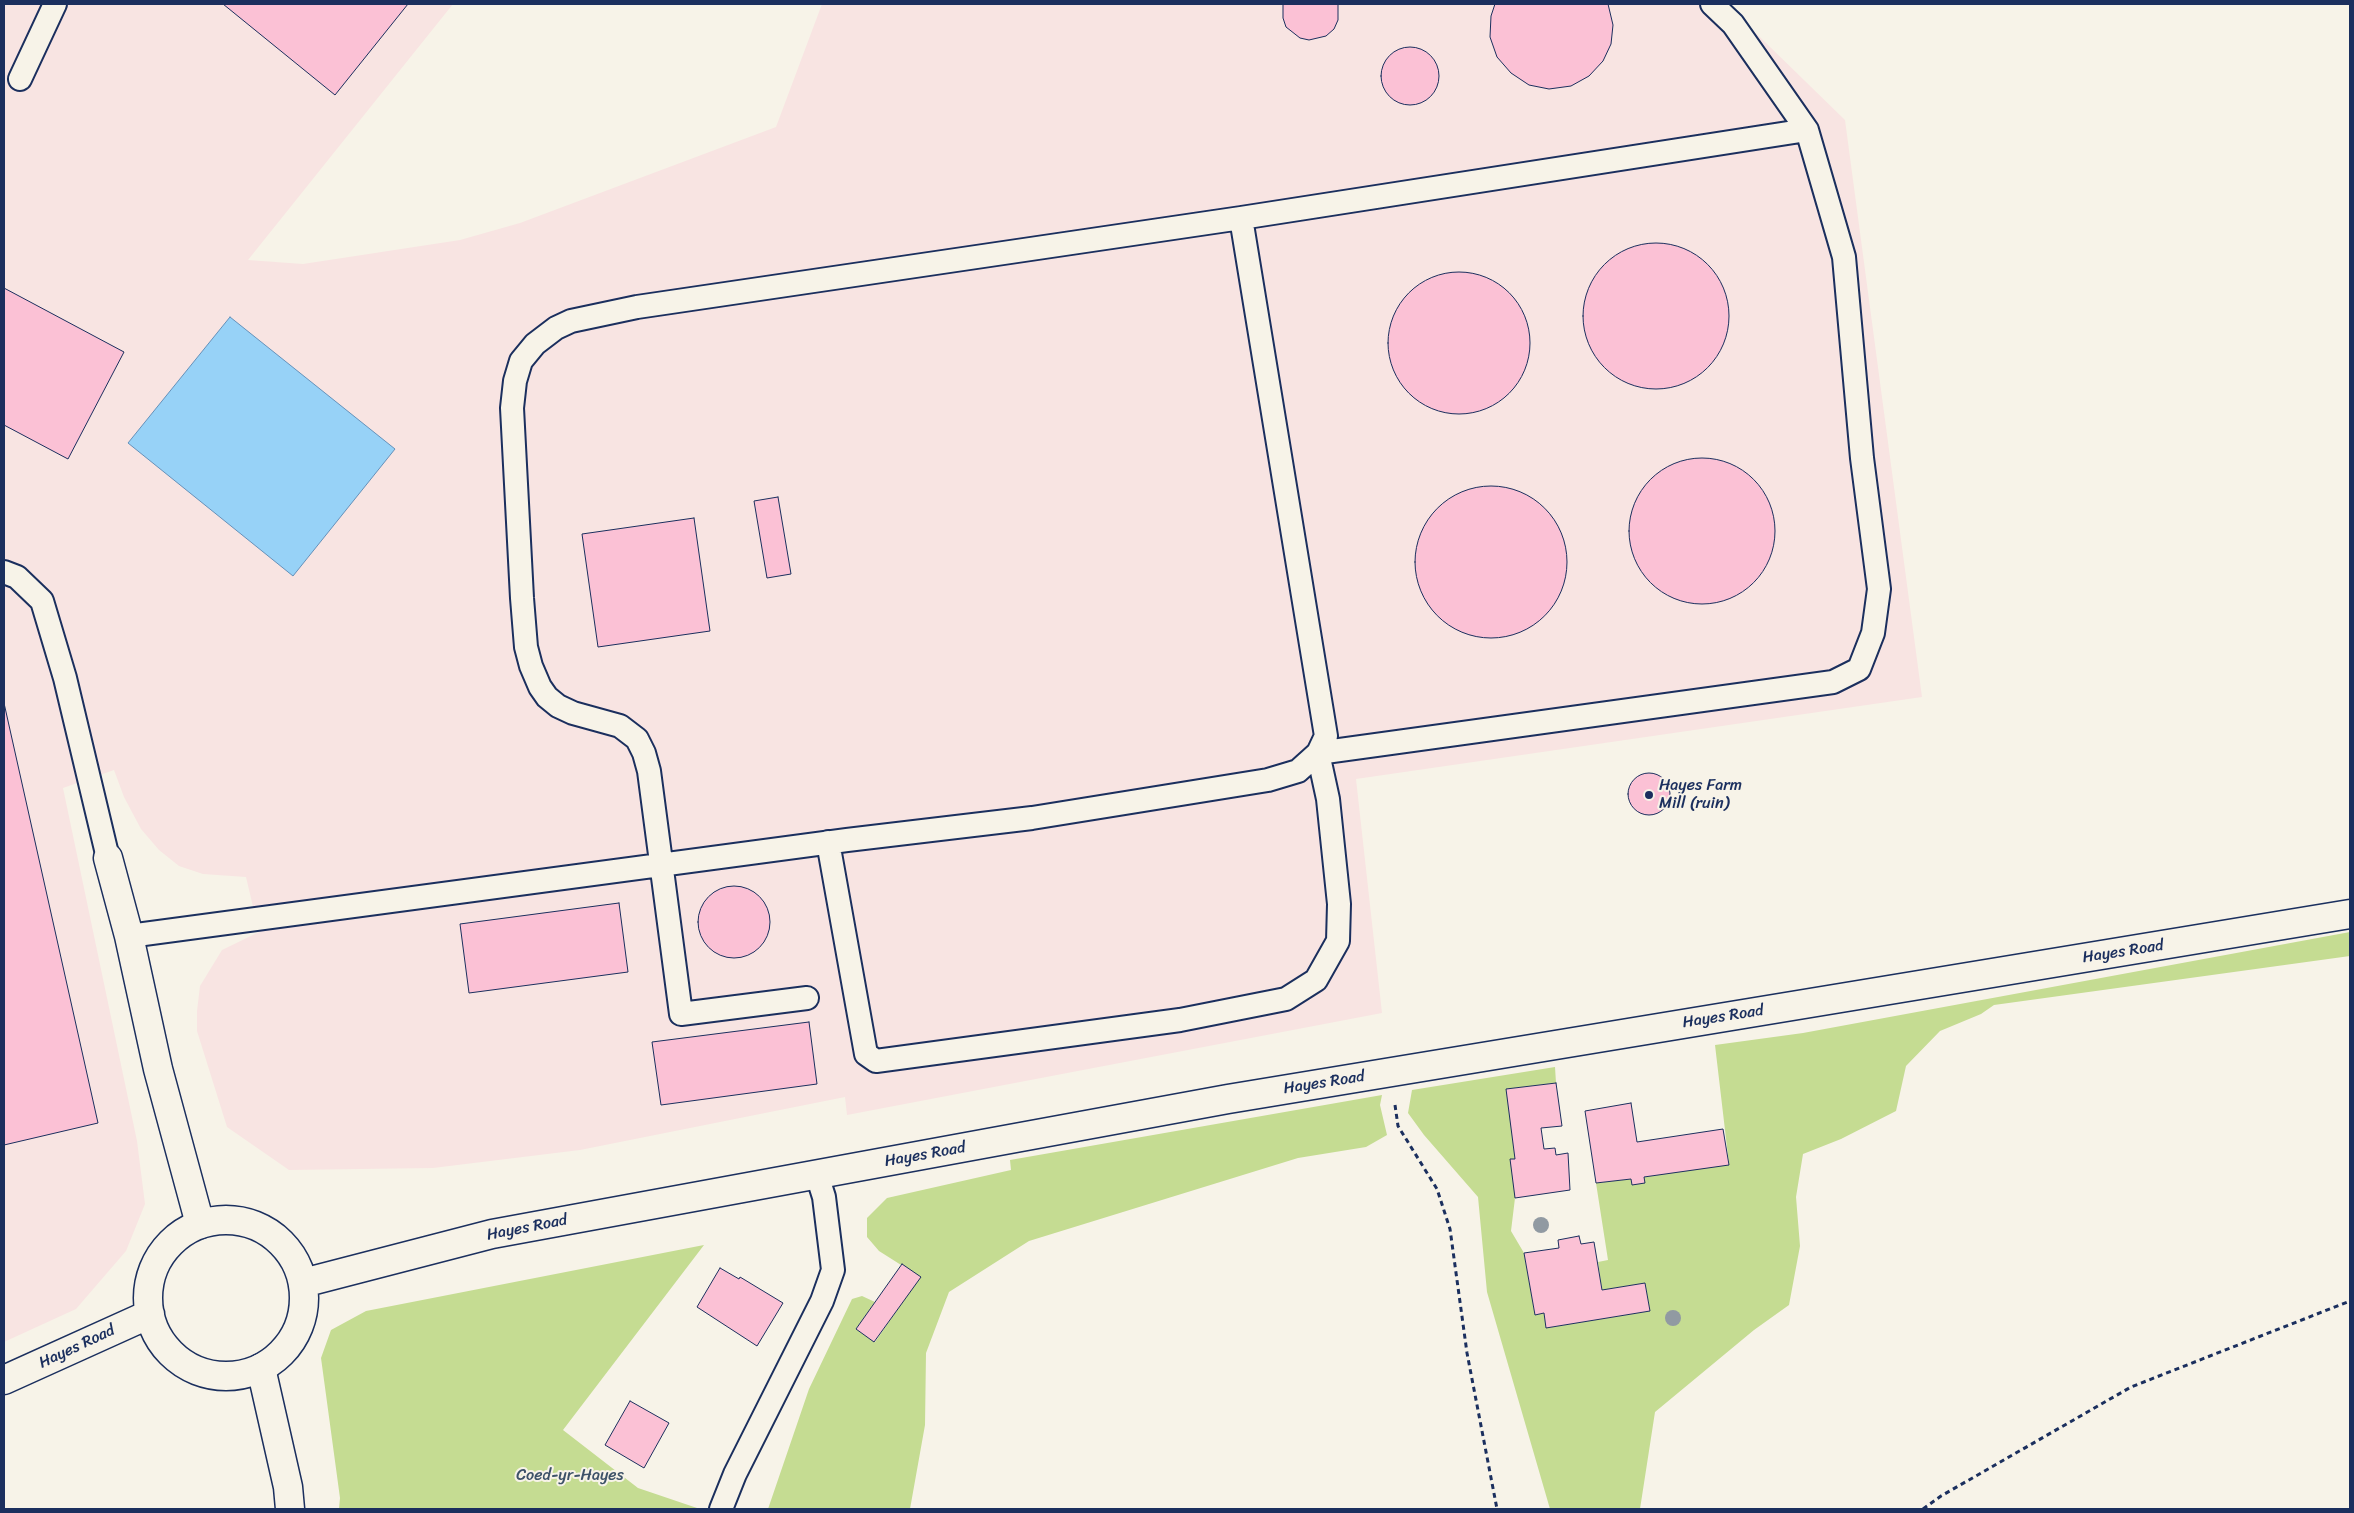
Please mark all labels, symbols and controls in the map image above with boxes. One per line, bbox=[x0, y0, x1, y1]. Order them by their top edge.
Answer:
place label: Hayes Farm Mill (ruin) bbox=[1659, 776, 1742, 814]
marker: Hayes Farm Mill (ruin) bbox=[1643, 789, 1655, 801]
street label: Hayes Road bbox=[2081, 936, 2165, 968]
street label: Hayes Road bbox=[1681, 1001, 1765, 1033]
street label: Hayes Road bbox=[1282, 1067, 1366, 1099]
street label: Hayes Road bbox=[883, 1138, 967, 1172]
street label: Hayes Road bbox=[485, 1211, 569, 1245]
street label: Hayes Road bbox=[36, 1321, 118, 1373]
park label: Coed-yr-Hayes bbox=[516, 1466, 624, 1486]

